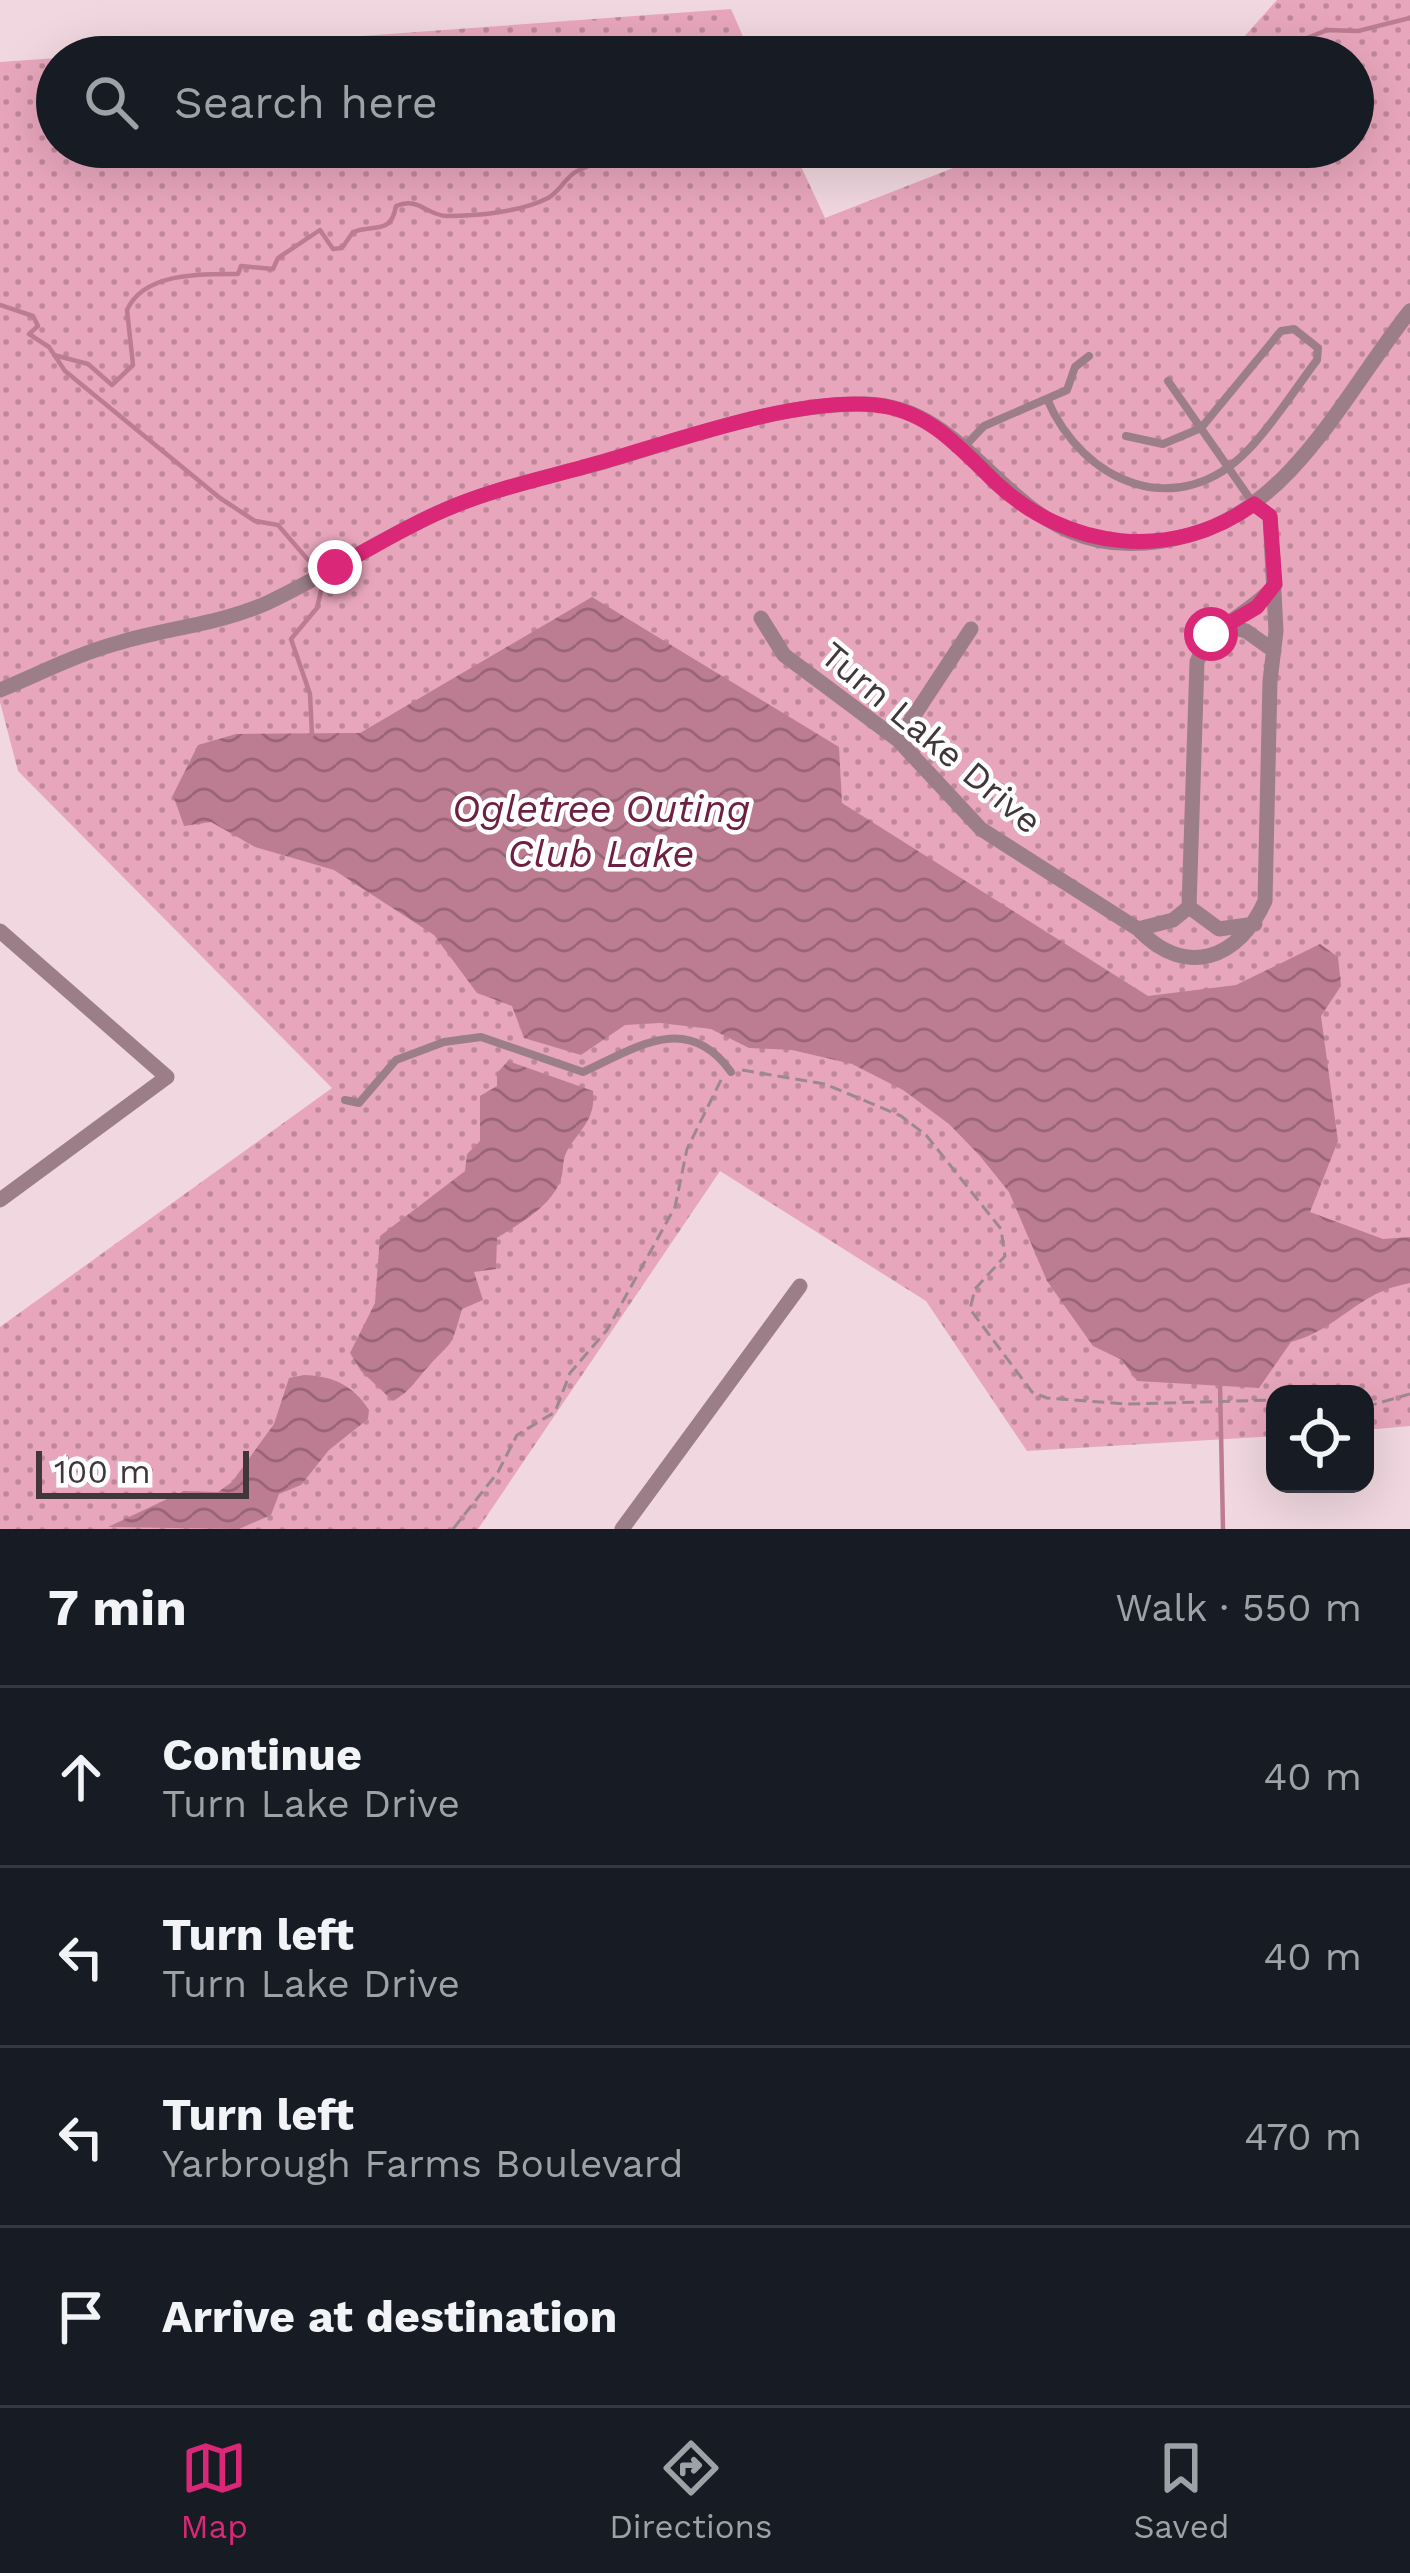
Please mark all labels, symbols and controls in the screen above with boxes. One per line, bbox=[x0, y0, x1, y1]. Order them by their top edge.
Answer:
search box bbox=[36, 36, 1374, 168]
icon: search bbox=[78, 69, 144, 135]
text: Search here bbox=[174, 76, 438, 129]
route end bbox=[308, 540, 362, 594]
route start bbox=[1184, 607, 1238, 661]
street label: Turn Lake Drive bbox=[812, 633, 1050, 843]
water label: Ogletree Outing Club Lake bbox=[452, 786, 750, 876]
map controls bbox=[1266, 1385, 1374, 1493]
button: locate bbox=[1266, 1385, 1374, 1493]
scale bar bbox=[36, 1445, 249, 1498]
text: 100 m bbox=[54, 1452, 151, 1491]
text: 7 min bbox=[48, 1578, 187, 1637]
text: Walk · 550 m bbox=[1115, 1585, 1362, 1630]
text: Continue bbox=[162, 1728, 362, 1781]
icon: ahead bbox=[48, 1744, 114, 1810]
text: 40 m bbox=[1263, 1754, 1362, 1799]
text: Turn Lake Drive bbox=[162, 1781, 460, 1826]
text: Turn left bbox=[162, 1908, 354, 1961]
icon: left bbox=[48, 1924, 114, 1990]
text: 40 m bbox=[1263, 1934, 1362, 1979]
text: Turn Lake Drive bbox=[162, 1961, 460, 2006]
text: Turn left bbox=[162, 2088, 354, 2141]
icon: left bbox=[48, 2104, 114, 2170]
text: 470 m bbox=[1244, 2114, 1362, 2159]
text: Yarbrough Farms Boulevard bbox=[162, 2141, 684, 2186]
icon: arrive bbox=[48, 2284, 114, 2350]
text: Arrive at destination bbox=[162, 2290, 617, 2343]
tab: Map bbox=[181, 2435, 248, 2546]
tab: Directions bbox=[609, 2435, 772, 2546]
tab: Saved bbox=[1134, 2435, 1229, 2546]

